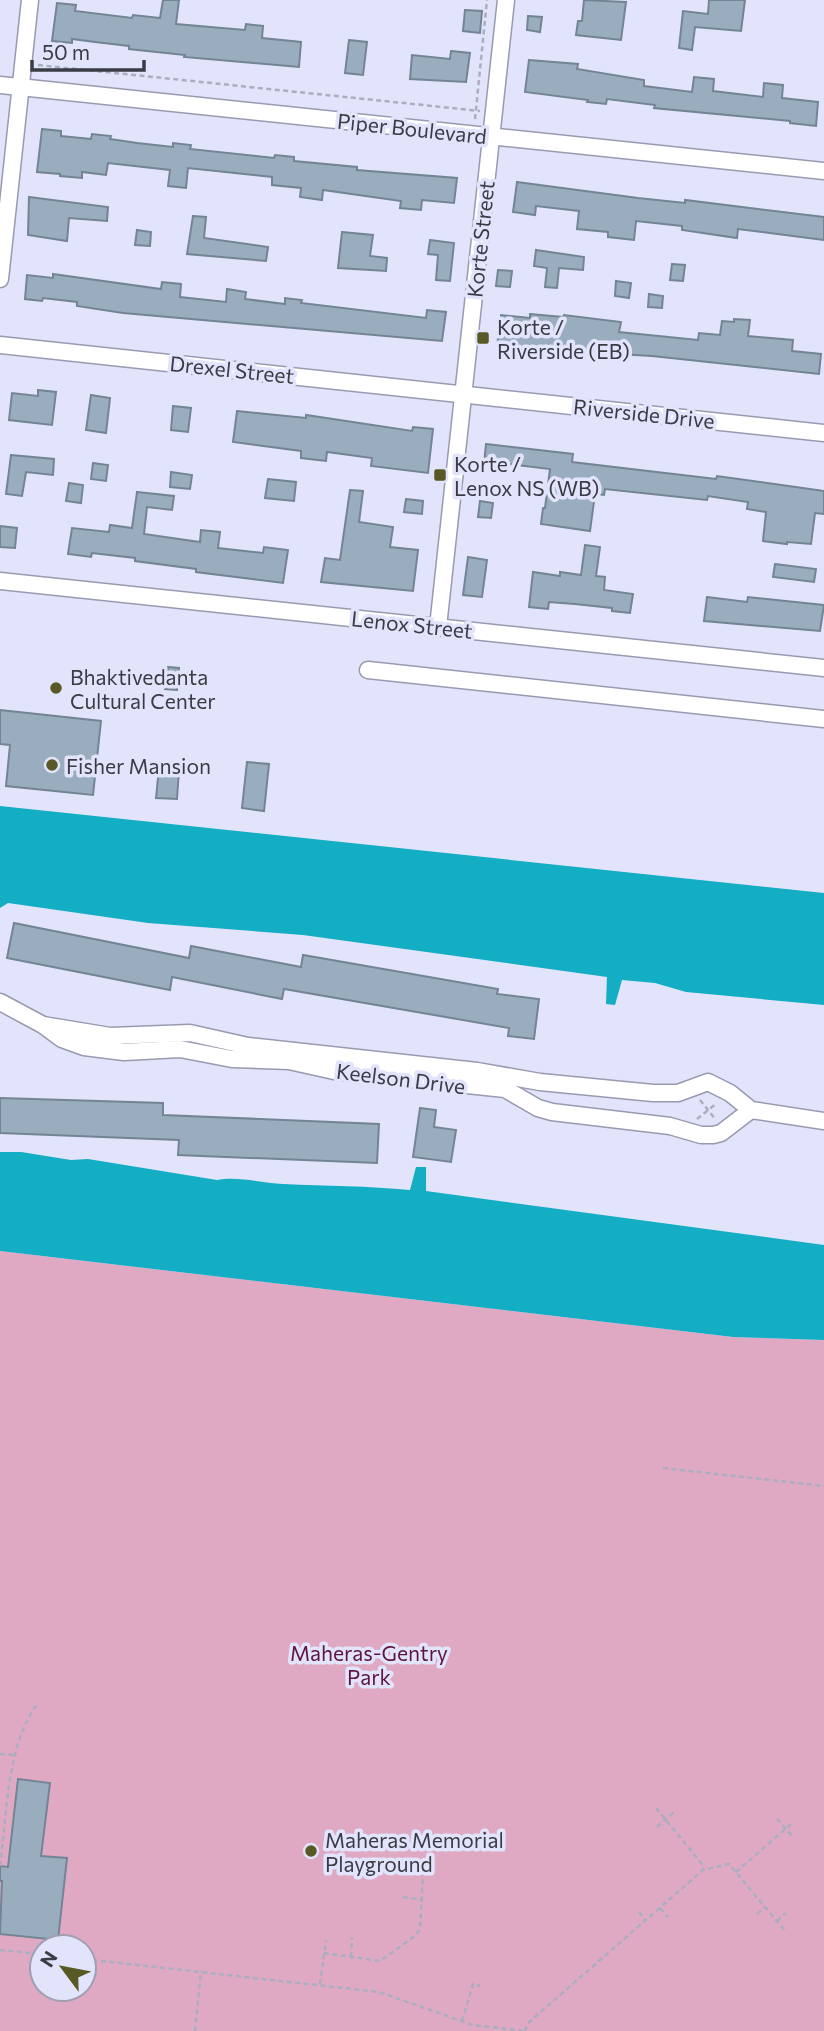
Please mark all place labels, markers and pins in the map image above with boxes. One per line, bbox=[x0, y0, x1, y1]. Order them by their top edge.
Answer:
place label: Korte / Riverside (EB) bbox=[497, 314, 630, 363]
marker: Korte / Riverside (EB) bbox=[475, 330, 491, 346]
place label: Korte / Lenox NS (WB) bbox=[454, 451, 599, 500]
marker: Korte / Lenox NS (WB) bbox=[432, 467, 448, 483]
place label: Bhaktivedanta Cultural Center bbox=[70, 664, 216, 713]
marker: Bhaktivedanta Cultural Center bbox=[48, 680, 64, 696]
place label: Fisher Mansion bbox=[66, 753, 211, 778]
marker: Fisher Mansion bbox=[44, 757, 60, 773]
place label: Maheras Memorial Playground bbox=[325, 1827, 504, 1876]
marker: Maheras Memorial Playground bbox=[303, 1843, 319, 1859]

